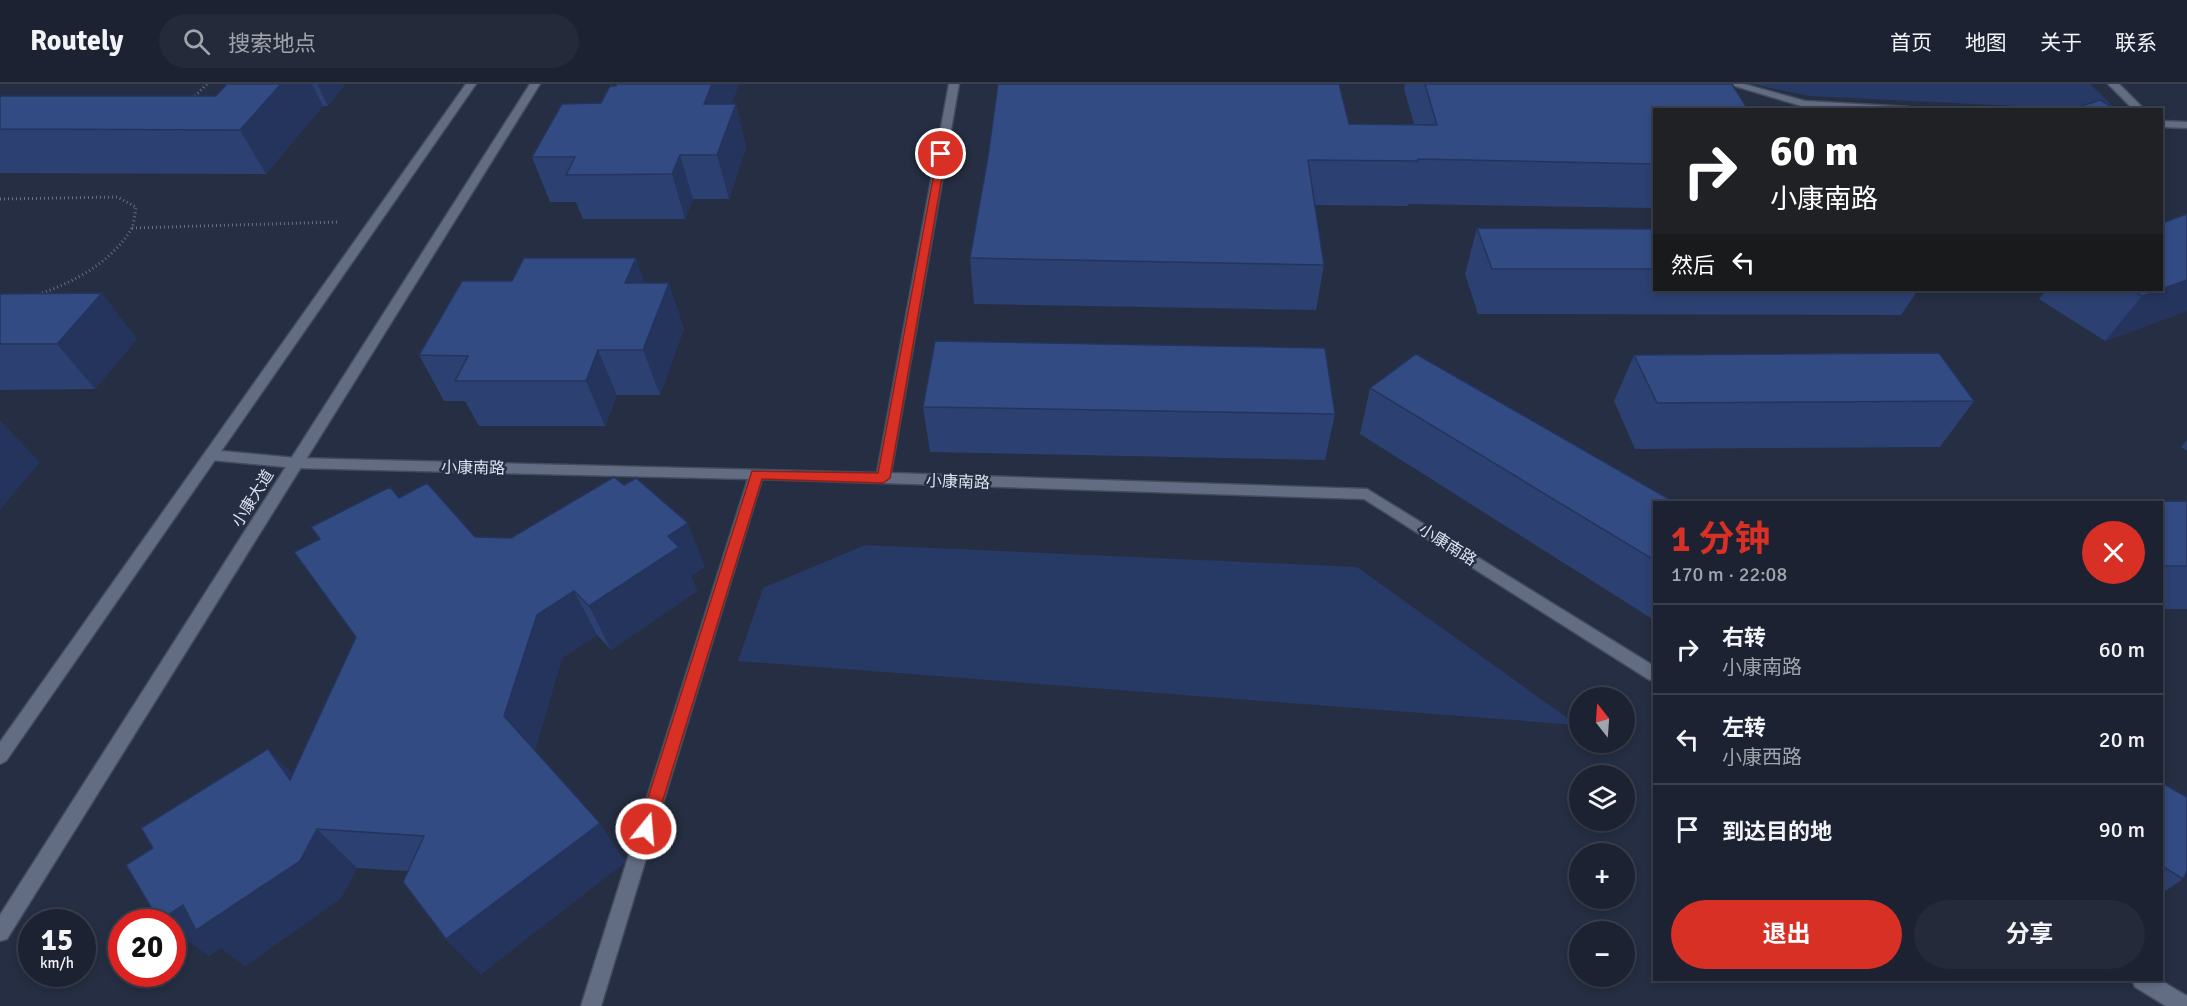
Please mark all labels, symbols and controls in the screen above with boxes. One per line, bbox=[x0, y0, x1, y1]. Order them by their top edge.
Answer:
search box bbox=[159, 14, 579, 68]
text: Routely bbox=[30, 24, 123, 58]
icon: search bbox=[180, 25, 213, 58]
text: 搜索地点 bbox=[228, 30, 316, 57]
text: 首页 bbox=[1890, 30, 1932, 56]
text: 地图 bbox=[1965, 30, 2007, 56]
text: 关于 bbox=[2040, 30, 2082, 56]
text: 联系 bbox=[2115, 30, 2157, 56]
text: 60 m bbox=[1770, 126, 1859, 177]
pin bbox=[915, 128, 966, 179]
icon: right bbox=[1671, 132, 1749, 210]
icon: arrive bbox=[924, 137, 957, 170]
text: 小康南路 bbox=[1770, 183, 1878, 216]
icon: left bbox=[1727, 246, 1760, 279]
text: 然后 bbox=[1671, 252, 1715, 279]
street label: 小康南路 bbox=[441, 457, 505, 479]
street label: 小康大道 bbox=[227, 466, 278, 531]
street label: 小康南路 bbox=[926, 471, 990, 493]
text: 1 分钟 bbox=[1671, 517, 1770, 562]
street label: 小康南路 bbox=[1415, 519, 1480, 570]
button: close bbox=[2082, 521, 2145, 584]
text: 170 m · 22:08 bbox=[1671, 562, 1787, 587]
text: 右转 bbox=[1722, 624, 1766, 651]
icon: right bbox=[1671, 633, 1704, 666]
text: 60 m bbox=[2099, 636, 2145, 663]
text: 小康南路 bbox=[1722, 655, 1802, 680]
north arrow bbox=[1569, 687, 1635, 753]
map controls bbox=[1569, 687, 1635, 987]
text: 左转 bbox=[1722, 714, 1766, 741]
icon: left bbox=[1671, 723, 1704, 756]
text: 20 m bbox=[2099, 726, 2145, 753]
text: 小康西路 bbox=[1722, 745, 1802, 770]
button: layers bbox=[1569, 765, 1635, 831]
position arrow bbox=[614, 797, 678, 861]
icon: arrive bbox=[1671, 813, 1704, 846]
text: 90 m bbox=[2099, 816, 2145, 843]
text: 到达目的地 bbox=[1722, 818, 1832, 845]
button: + bbox=[1569, 843, 1635, 909]
button: 退出 bbox=[1671, 900, 1902, 969]
button: 分享 bbox=[1914, 900, 2145, 969]
speed limit sign: 20 bbox=[108, 909, 186, 987]
button: − bbox=[1569, 921, 1635, 987]
text: 15 bbox=[41, 922, 73, 959]
text: km/h bbox=[40, 954, 74, 972]

